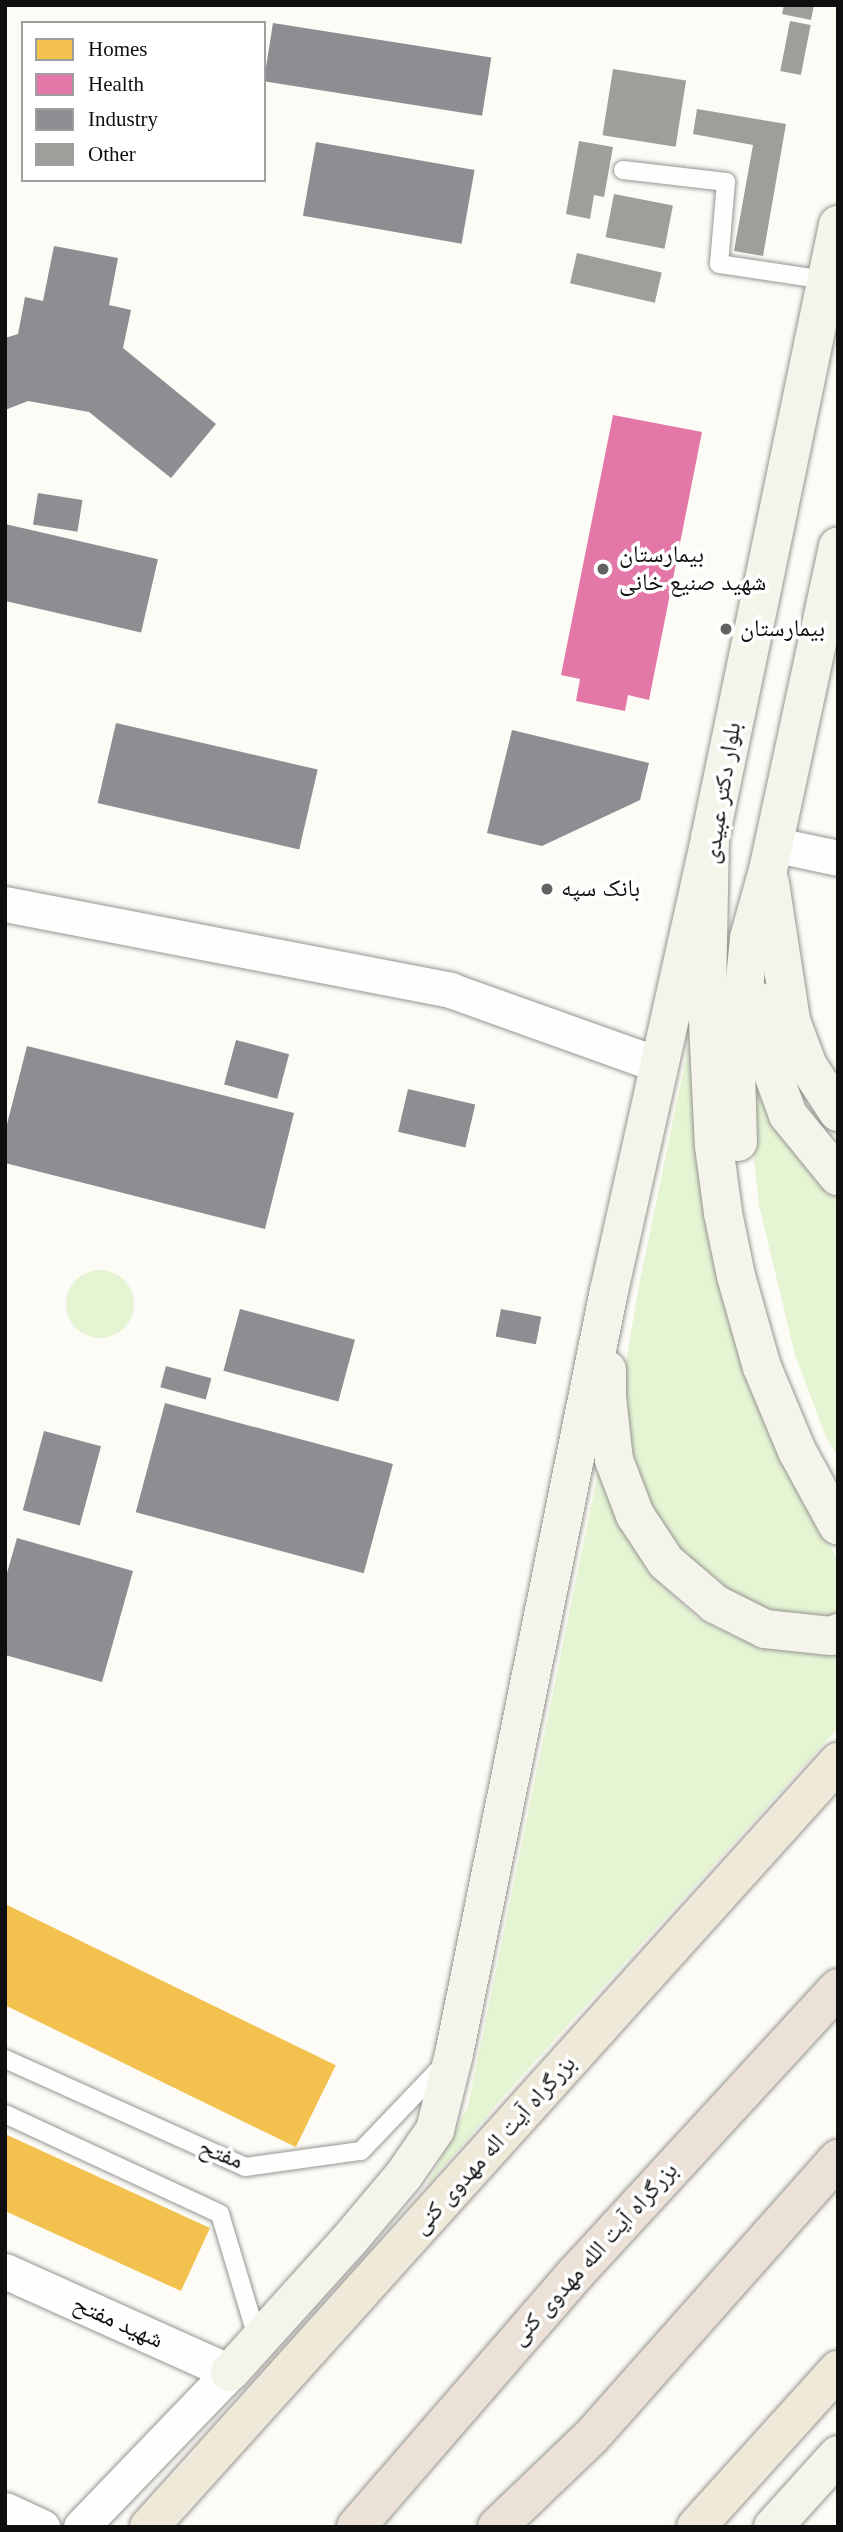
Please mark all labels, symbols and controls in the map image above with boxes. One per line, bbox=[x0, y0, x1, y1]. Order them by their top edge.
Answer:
legend bbox=[21, 21, 266, 182]
text: Homes bbox=[88, 37, 148, 61]
text: Health bbox=[88, 72, 144, 96]
text: Industry bbox=[88, 107, 158, 131]
text: Other bbox=[88, 142, 136, 166]
place label: بیمارستان شهید صنیع خانی bbox=[619, 541, 766, 597]
marker: بیمارستان شهید صنیع خانی bbox=[593, 559, 613, 579]
place label: بیمارستان bbox=[740, 615, 825, 643]
marker: بیمارستان bbox=[718, 621, 734, 637]
street label: بلوار دکتر عبیدی bbox=[697, 720, 747, 866]
place label: بانک سپه bbox=[561, 875, 640, 903]
marker: بانک سپه bbox=[539, 881, 555, 897]
street label: بزرگراه آیت اله مهدوی کنی bbox=[406, 2050, 582, 2240]
street label: مفتح bbox=[195, 2133, 247, 2175]
street label: بزرگراه آیت الله مهدوی کنی bbox=[504, 2156, 684, 2352]
street label: شهید مفتح bbox=[68, 2289, 168, 2355]

